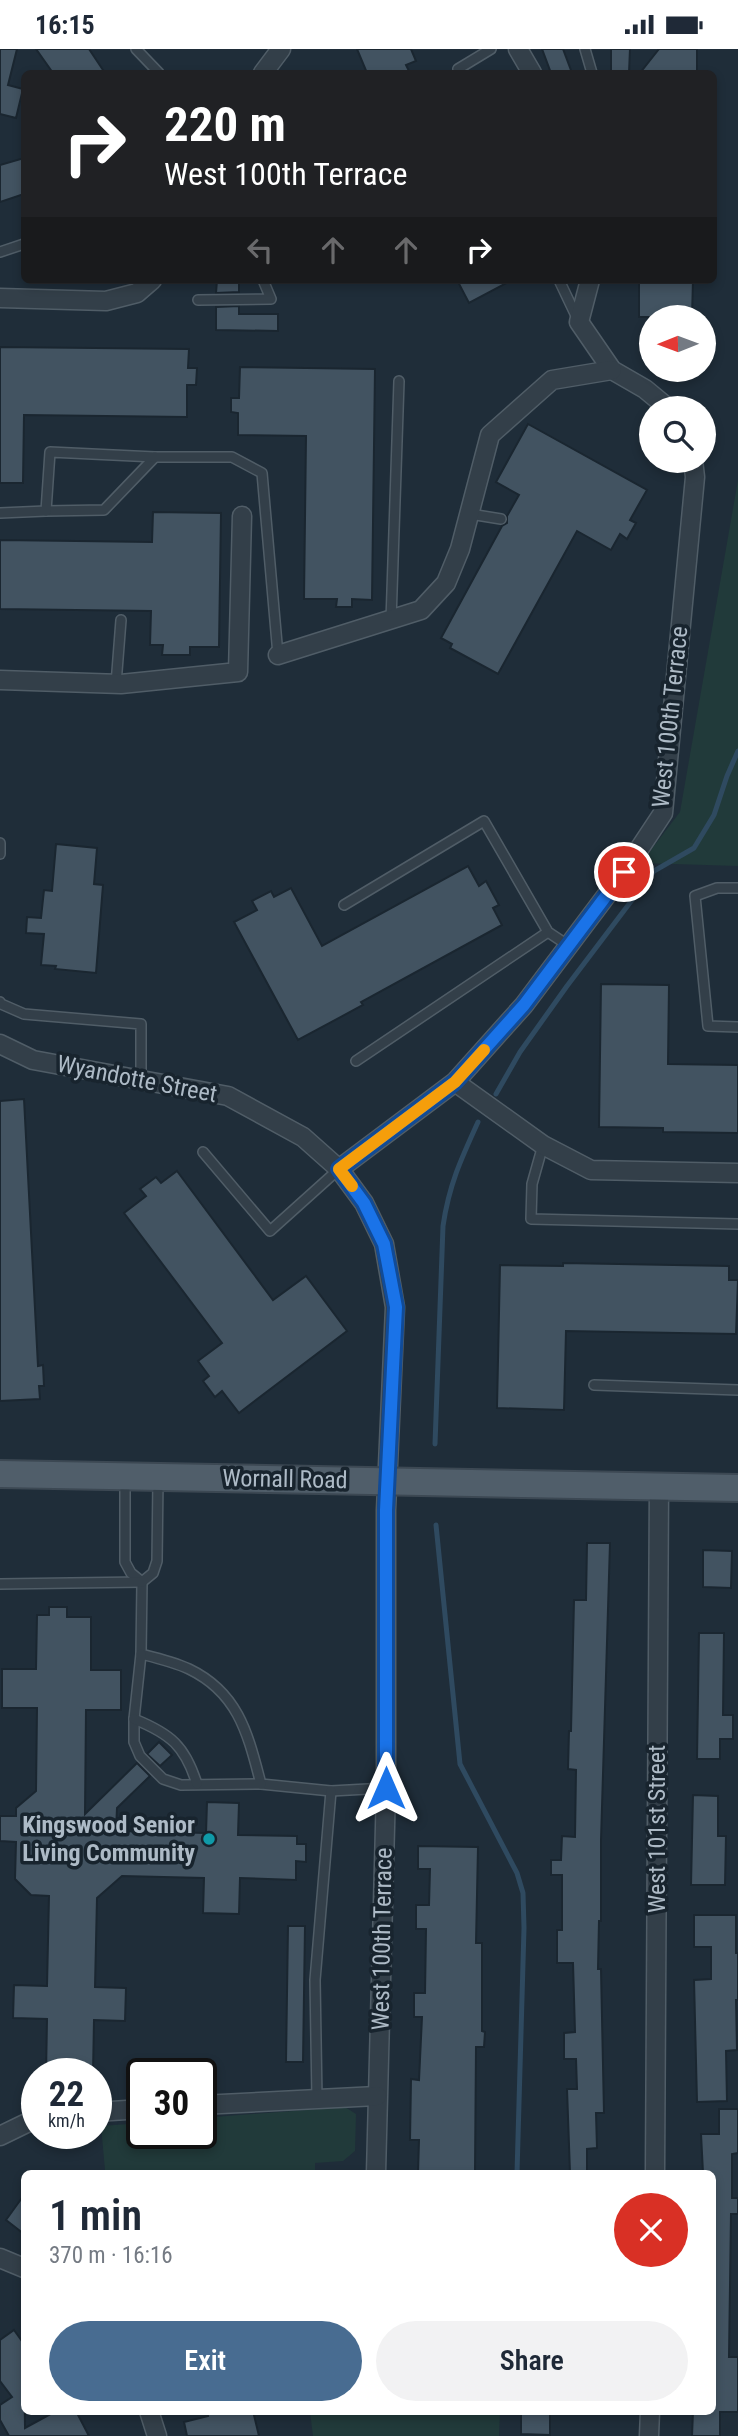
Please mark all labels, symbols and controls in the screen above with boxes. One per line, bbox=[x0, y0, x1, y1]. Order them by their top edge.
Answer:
text: 16:15 bbox=[35, 10, 95, 40]
text: 220 m bbox=[164, 96, 286, 153]
icon: right bbox=[49, 98, 140, 189]
text: West 100th Terrace bbox=[164, 155, 407, 193]
icon: left bbox=[241, 231, 279, 269]
icon: ahead bbox=[314, 231, 352, 269]
icon: ahead bbox=[387, 231, 425, 269]
icon: right bbox=[460, 231, 498, 269]
north arrow bbox=[639, 305, 716, 381]
map controls bbox=[639, 305, 716, 473]
button: search bbox=[639, 396, 716, 473]
street label: West 100th Terrace bbox=[647, 625, 693, 809]
pin bbox=[594, 842, 654, 902]
icon: arrive bbox=[605, 853, 643, 891]
street label: Wyandotte Street bbox=[55, 1050, 219, 1108]
street label: Wornall Road bbox=[222, 1464, 348, 1494]
street label: West 101st Street bbox=[643, 1745, 671, 1913]
position arrow bbox=[349, 1751, 423, 1825]
place label: Kingswood Senior Living Community bbox=[22, 1811, 195, 1867]
marker: Kingswood Senior Living Community bbox=[201, 1831, 217, 1847]
street label: West 100th Terrace bbox=[366, 1847, 398, 2031]
speed limit sign: 30 bbox=[126, 2058, 217, 2149]
text: 22 bbox=[49, 2074, 84, 2115]
text: km/h bbox=[48, 2110, 85, 2131]
text: 1 min bbox=[49, 2191, 142, 2240]
button: close bbox=[614, 2193, 688, 2267]
text: 370 m · 16:16 bbox=[49, 2242, 173, 2269]
button: Exit bbox=[49, 2321, 362, 2401]
button: Share bbox=[376, 2321, 688, 2401]

